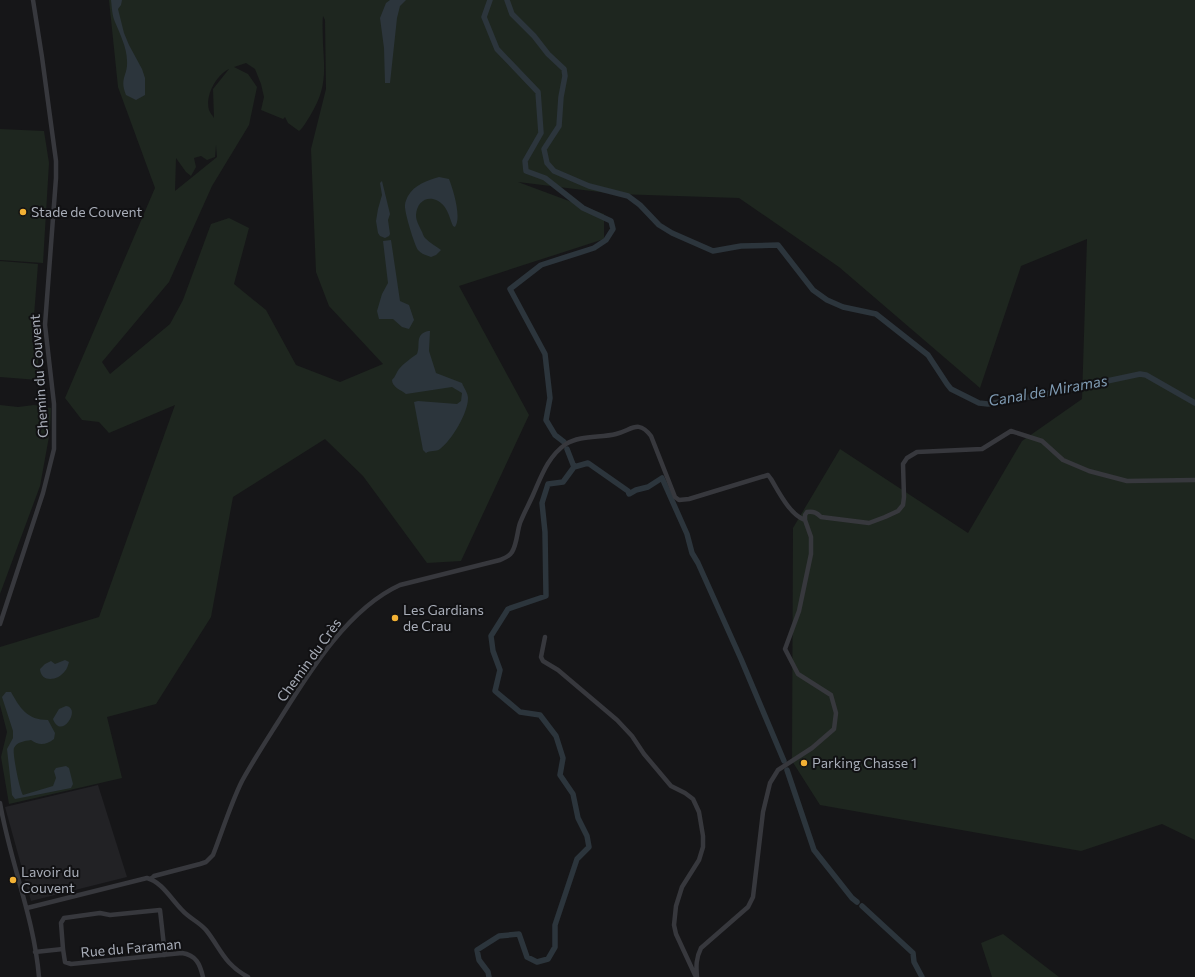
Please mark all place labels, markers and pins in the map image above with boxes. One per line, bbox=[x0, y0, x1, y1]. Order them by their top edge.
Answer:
place label: Stade de Couvent bbox=[31, 203, 143, 220]
marker: Stade de Couvent bbox=[18, 207, 28, 217]
place label: Les Gardians de Crau bbox=[403, 601, 484, 634]
marker: Les Gardians de Crau bbox=[390, 613, 400, 623]
place label: Parking Chasse 1 bbox=[812, 754, 917, 771]
marker: Parking Chasse 1 bbox=[799, 758, 809, 768]
place label: Lavoir du Couvent bbox=[21, 863, 79, 896]
marker: Lavoir du Couvent bbox=[8, 875, 18, 885]

